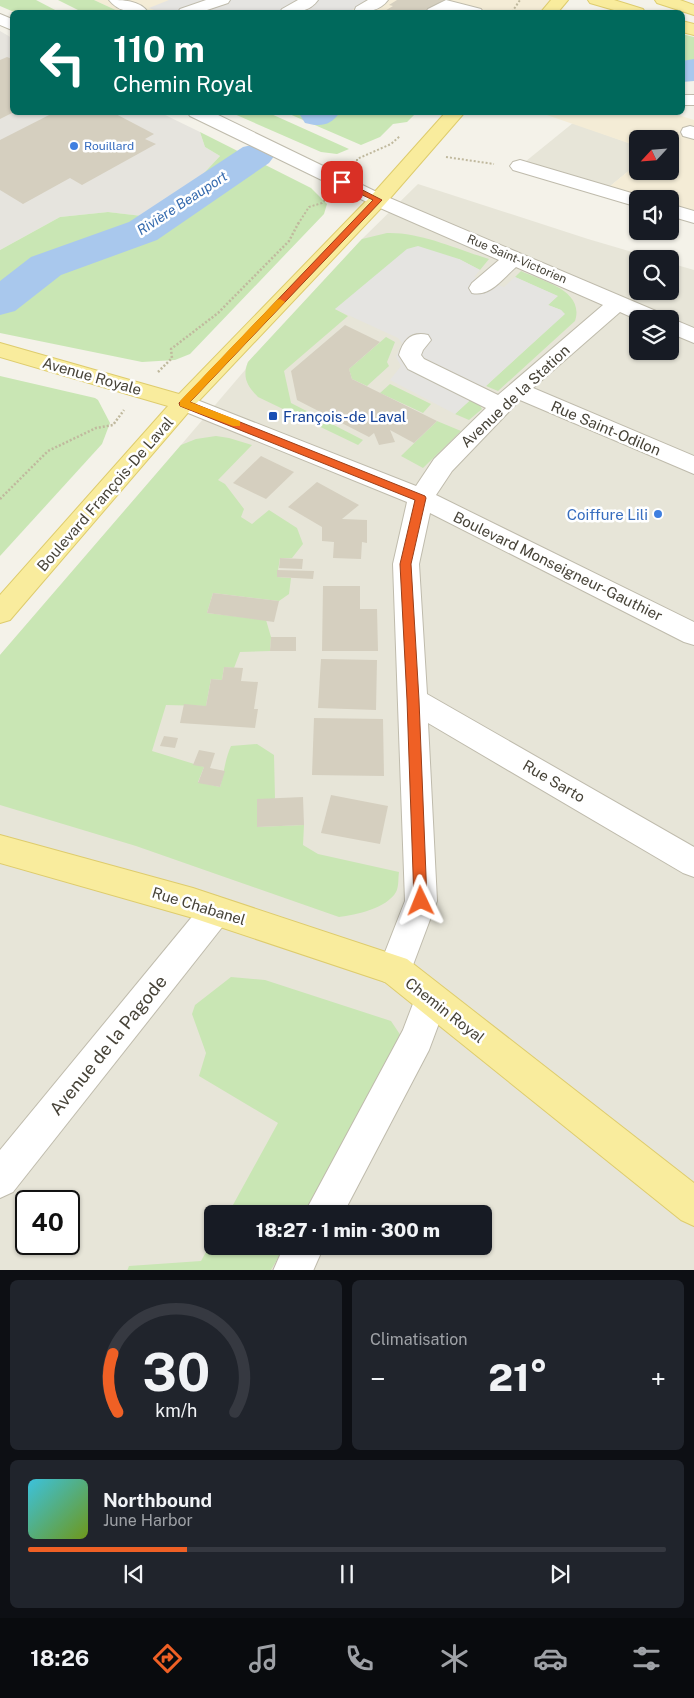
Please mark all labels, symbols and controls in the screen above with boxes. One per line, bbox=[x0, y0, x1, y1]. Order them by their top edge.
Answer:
text: 110 m bbox=[113, 29, 205, 70]
icon: left bbox=[30, 30, 95, 95]
text: Chemin Royal bbox=[113, 71, 253, 97]
north arrow bbox=[629, 130, 679, 180]
map controls bbox=[629, 130, 679, 360]
place label: Rouillard bbox=[84, 139, 134, 153]
marker: Rouillard bbox=[68, 140, 80, 152]
pin bbox=[321, 161, 363, 203]
water label: Rivière Beauport bbox=[134, 167, 231, 238]
icon: arrive bbox=[328, 168, 356, 196]
button: sound bbox=[629, 190, 679, 240]
street label: Rue Saint-Victorien bbox=[465, 232, 569, 286]
button: search bbox=[629, 250, 679, 300]
button: layers bbox=[629, 310, 679, 360]
street label: Avenue de la Station bbox=[457, 341, 573, 451]
street label: Avenue Royale bbox=[41, 354, 143, 398]
street label: Rue Saint-Odilon bbox=[549, 397, 663, 459]
place label: François-de Laval bbox=[283, 408, 406, 425]
marker: François-de Laval bbox=[267, 410, 279, 422]
street label: Boulevard François-De Laval bbox=[33, 413, 177, 575]
place label: Coiffure Lili bbox=[567, 506, 648, 523]
street label: Boulevard Monseigneur-Gauthier bbox=[451, 508, 665, 624]
marker: Coiffure Lili bbox=[652, 508, 664, 520]
street label: Rue Sarto bbox=[520, 756, 588, 806]
position arrow bbox=[394, 874, 446, 926]
street label: Rue Chabanel bbox=[150, 884, 248, 928]
street label: Avenue de la Pagode bbox=[45, 971, 171, 1119]
street label: Chemin Royal bbox=[402, 974, 488, 1046]
speed limit sign: 40 bbox=[15, 1190, 80, 1255]
text: 18:27 · 1 min · 300 m bbox=[256, 1219, 440, 1241]
text: Climatisation bbox=[370, 1330, 467, 1349]
text: 30 bbox=[142, 1342, 210, 1403]
text: 21° bbox=[488, 1355, 548, 1400]
text: − bbox=[370, 1362, 386, 1395]
text: + bbox=[650, 1362, 666, 1395]
text: km/h bbox=[155, 1400, 197, 1421]
text: Northbound bbox=[103, 1489, 212, 1511]
text: June Harbor bbox=[103, 1511, 193, 1530]
icon: previous bbox=[120, 1560, 148, 1588]
icon: pause bbox=[333, 1560, 361, 1588]
icon: next bbox=[546, 1560, 574, 1588]
icon: directions bbox=[150, 1641, 185, 1676]
icon: music bbox=[246, 1641, 281, 1676]
icon: phone bbox=[342, 1641, 377, 1676]
icon: climate bbox=[437, 1641, 472, 1676]
icon: car bbox=[533, 1641, 568, 1676]
icon: filters bbox=[629, 1641, 664, 1676]
text: 18:26 bbox=[30, 1645, 89, 1671]

